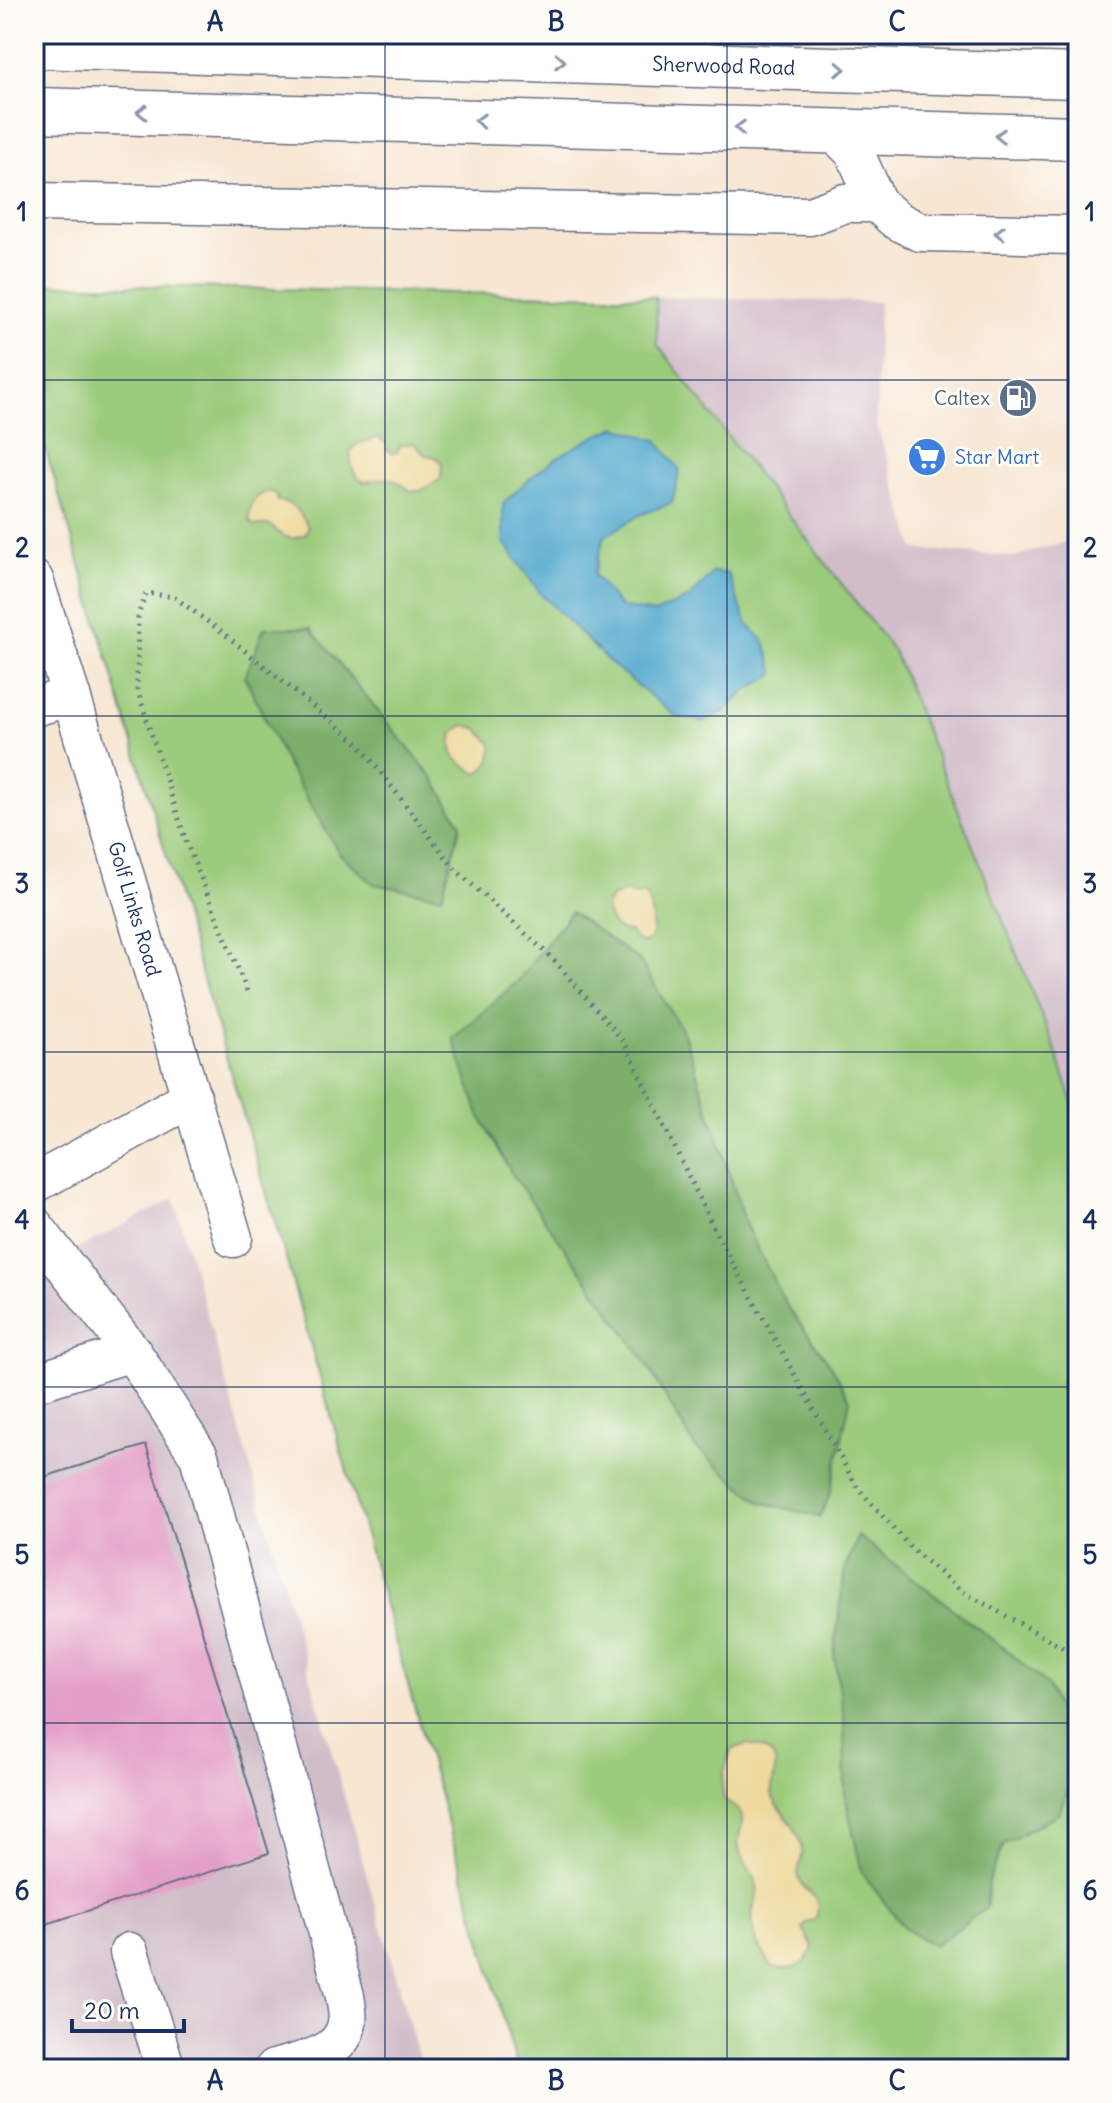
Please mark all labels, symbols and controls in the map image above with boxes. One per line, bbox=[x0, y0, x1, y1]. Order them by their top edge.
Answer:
text: A bbox=[207, 5, 224, 38]
text: B bbox=[547, 5, 565, 38]
text: C bbox=[888, 5, 906, 38]
street label: Sherwood Road bbox=[652, 51, 796, 80]
one-way arrow bbox=[554, 52, 567, 69]
one-way arrow bbox=[834, 60, 847, 77]
one-way arrow bbox=[135, 103, 148, 121]
one-way arrow bbox=[473, 112, 486, 129]
one-way arrow bbox=[733, 120, 746, 137]
one-way arrow bbox=[993, 127, 1006, 144]
text: 1 bbox=[17, 195, 27, 228]
text: 1 bbox=[1085, 195, 1095, 228]
one-way arrow bbox=[993, 224, 1006, 242]
fuel station icon: Caltex bbox=[997, 377, 1039, 419]
place label: Caltex bbox=[934, 385, 990, 410]
supermarket icon: Star Mart bbox=[906, 436, 948, 478]
place label: Star Mart bbox=[955, 444, 1040, 469]
text: 2 bbox=[15, 531, 29, 564]
text: 2 bbox=[1083, 531, 1097, 564]
street label: Golf Links Road bbox=[103, 838, 167, 979]
text: 3 bbox=[15, 867, 29, 900]
text: 3 bbox=[1083, 867, 1097, 900]
text: 4 bbox=[14, 1203, 30, 1236]
text: 4 bbox=[1082, 1203, 1098, 1236]
text: 5 bbox=[15, 1538, 30, 1571]
text: 5 bbox=[1083, 1538, 1098, 1571]
text: 6 bbox=[14, 1874, 30, 1907]
text: 6 bbox=[1082, 1874, 1098, 1907]
scale bar bbox=[72, 1983, 184, 2033]
text: 20 m bbox=[84, 1995, 140, 2025]
text: A bbox=[207, 2064, 224, 2097]
text: B bbox=[547, 2064, 565, 2097]
text: C bbox=[888, 2064, 906, 2097]

